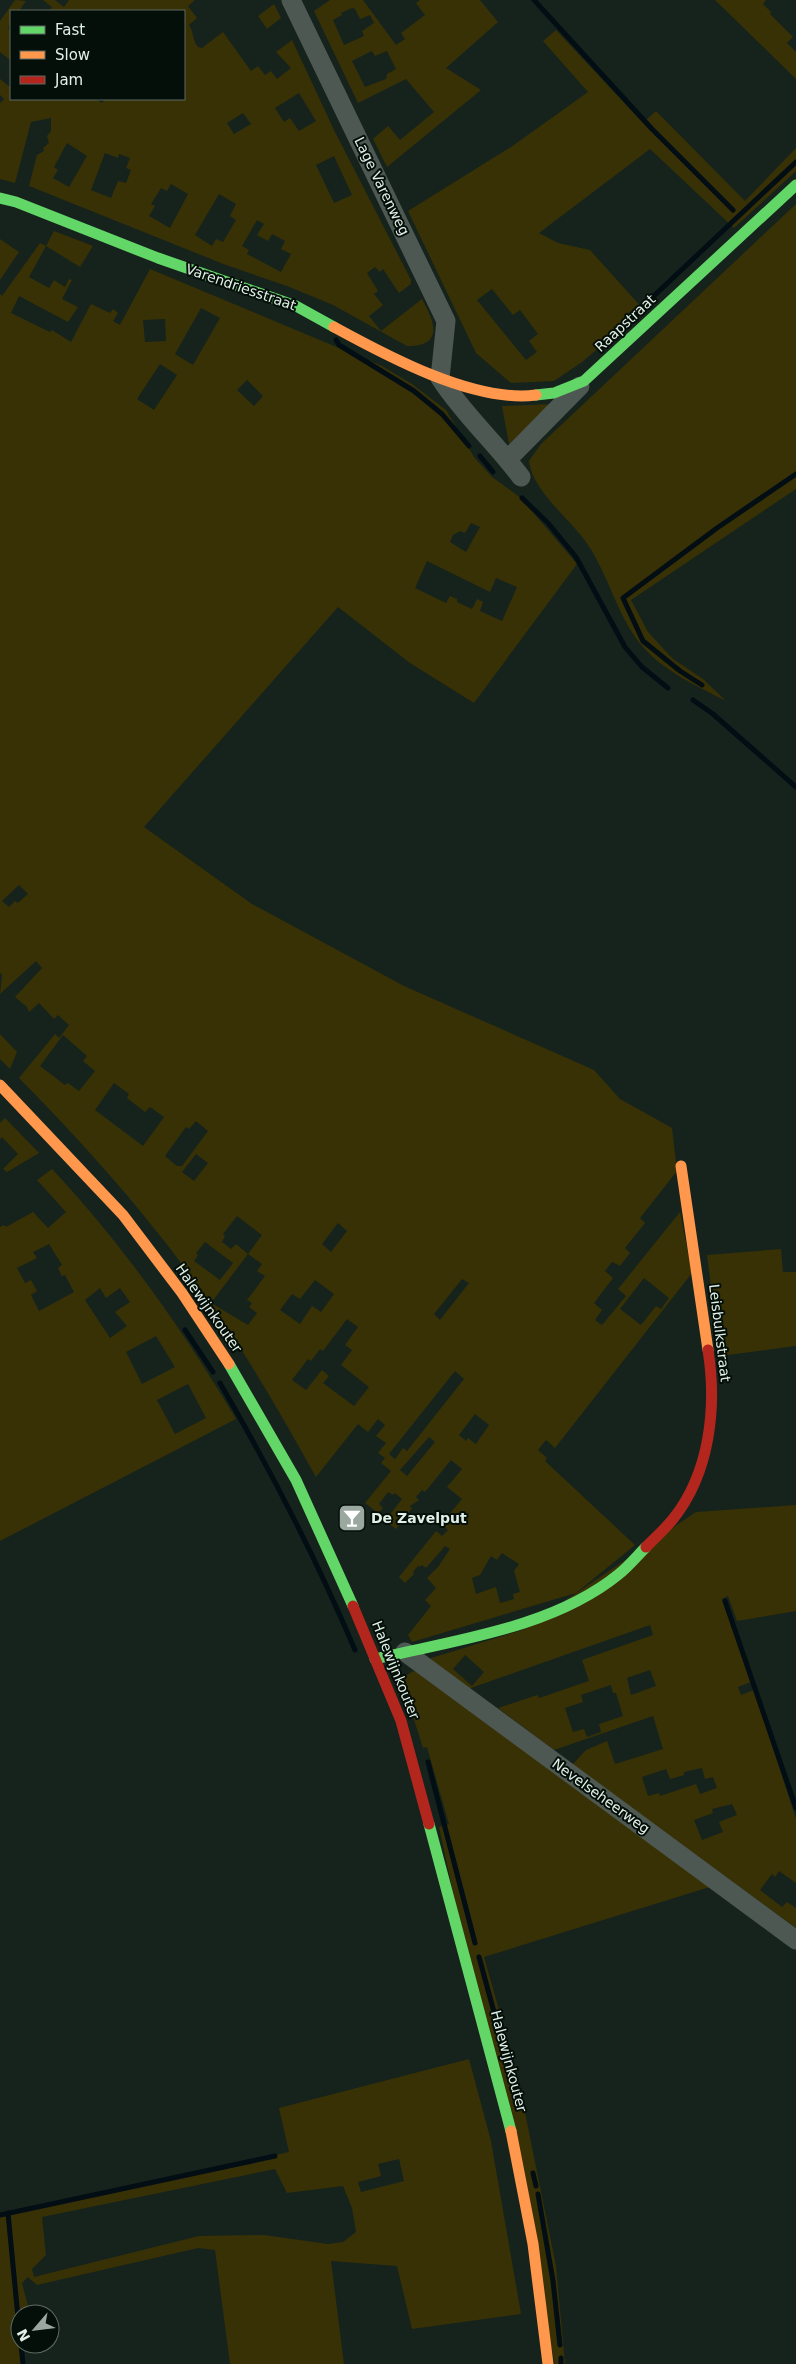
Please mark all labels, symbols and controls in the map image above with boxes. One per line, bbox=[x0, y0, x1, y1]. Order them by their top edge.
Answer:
legend bbox=[10, 10, 185, 100]
text: Fast bbox=[55, 21, 85, 39]
text: Slow bbox=[55, 46, 90, 64]
text: Jam bbox=[54, 71, 83, 89]
street label: Lage Varenweg bbox=[351, 134, 413, 238]
street label: Varendriesstraat bbox=[184, 261, 299, 314]
street label: Raapstraat bbox=[592, 291, 659, 355]
street label: Halewijnkouter bbox=[172, 1261, 246, 1356]
street label: Leisbulkstraat bbox=[706, 1283, 734, 1383]
bar icon: De Zavelput bbox=[337, 1503, 367, 1533]
place label: De Zavelput bbox=[371, 1510, 467, 1526]
street label: Halewijnkouter bbox=[369, 1618, 423, 1722]
street label: Nevelseheerweg bbox=[549, 1755, 653, 1837]
street label: Halewijnkouter bbox=[488, 2008, 530, 2114]
north arrow bbox=[10, 2304, 60, 2354]
text: N bbox=[14, 2326, 33, 2344]

